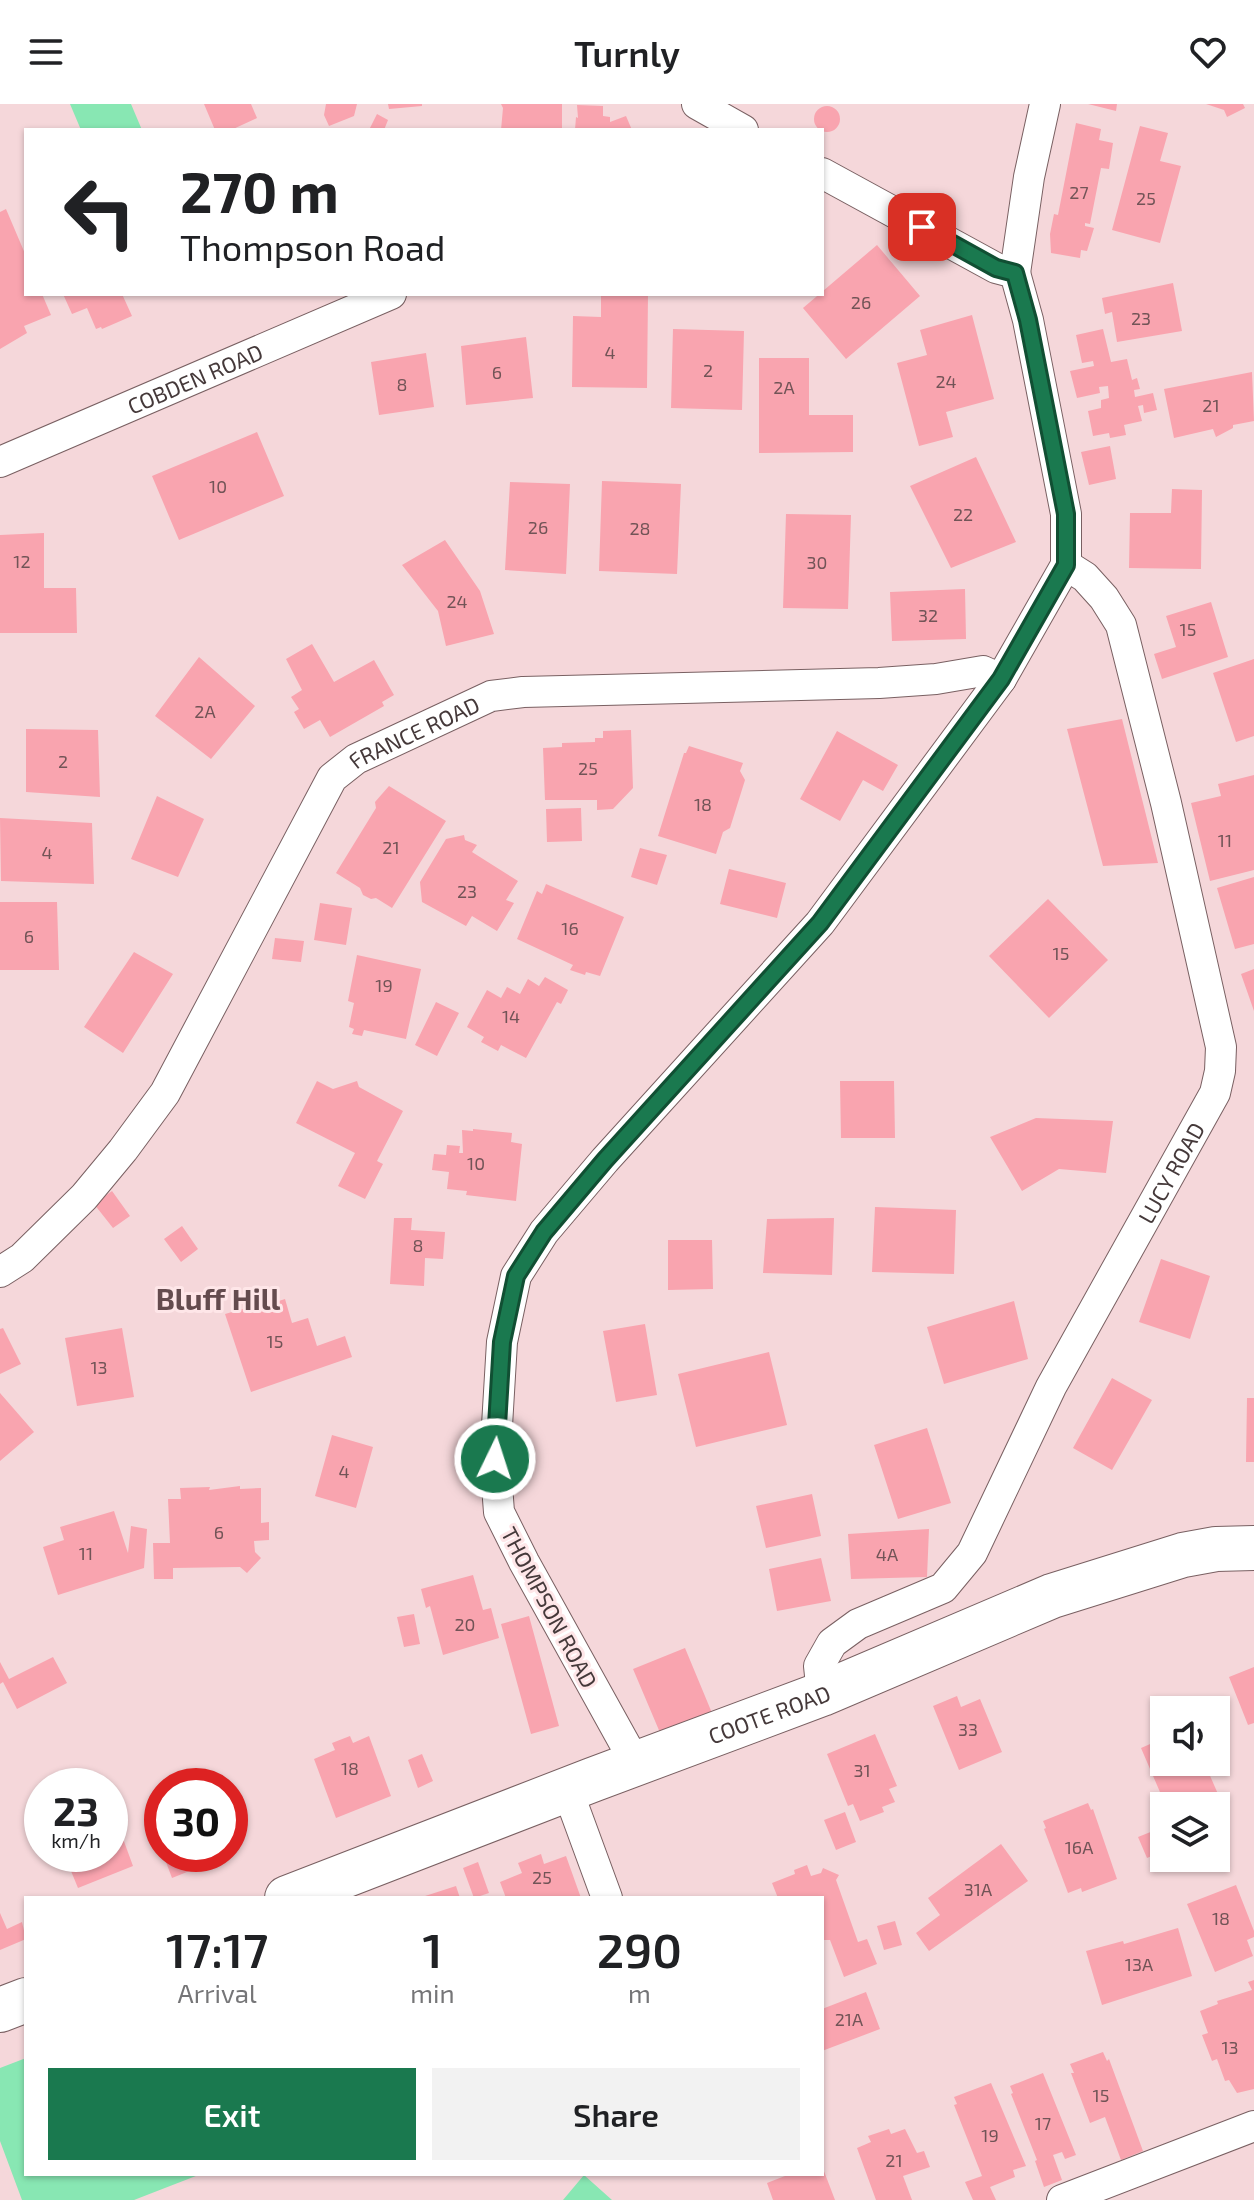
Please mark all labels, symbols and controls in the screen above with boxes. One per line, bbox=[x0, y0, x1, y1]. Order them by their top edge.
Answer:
icon: menu bbox=[24, 30, 68, 74]
icon: heart bbox=[1186, 30, 1230, 74]
text: Turnly bbox=[574, 31, 680, 74]
text: 270 m bbox=[180, 157, 339, 224]
icon: left bbox=[48, 160, 152, 264]
house number: 27 bbox=[1069, 181, 1089, 203]
house number: 25 bbox=[1136, 187, 1156, 209]
pin bbox=[888, 193, 956, 261]
icon: arrive bbox=[900, 205, 944, 249]
text: Thompson Road bbox=[180, 225, 445, 268]
house number: 26 bbox=[851, 291, 871, 313]
house number: 23 bbox=[1131, 307, 1151, 329]
street label: COBDEN ROAD bbox=[123, 338, 266, 419]
house number: 4 bbox=[604, 341, 616, 363]
house number: 2 bbox=[703, 359, 713, 381]
house number: 6 bbox=[492, 361, 502, 383]
house number: 24 bbox=[935, 370, 957, 392]
house number: 8 bbox=[397, 373, 407, 395]
house number: 2A bbox=[773, 376, 795, 398]
house number: 21 bbox=[1202, 394, 1220, 416]
house number: 10 bbox=[209, 475, 227, 497]
house number: 22 bbox=[953, 503, 973, 525]
house number: 26 bbox=[528, 516, 548, 538]
house number: 28 bbox=[629, 517, 651, 539]
house number: 12 bbox=[13, 550, 31, 572]
house number: 30 bbox=[807, 551, 827, 573]
house number: 24 bbox=[446, 590, 468, 612]
house number: 32 bbox=[918, 604, 938, 626]
house number: 15 bbox=[1180, 618, 1196, 640]
street label: FRANCE ROAD bbox=[343, 690, 483, 773]
house number: 2A bbox=[194, 700, 216, 722]
house number: 2 bbox=[58, 750, 68, 772]
house number: 25 bbox=[578, 757, 598, 779]
house number: 18 bbox=[694, 793, 712, 815]
house number: 11 bbox=[1218, 829, 1232, 851]
house number: 21 bbox=[382, 836, 400, 858]
house number: 4 bbox=[41, 841, 53, 863]
house number: 23 bbox=[457, 880, 477, 902]
house number: 16 bbox=[561, 917, 579, 939]
house number: 6 bbox=[24, 925, 34, 947]
house number: 15 bbox=[1053, 942, 1069, 964]
house number: 19 bbox=[375, 974, 393, 996]
house number: 14 bbox=[502, 1005, 520, 1027]
street label: LUCY ROAD bbox=[1132, 1117, 1209, 1228]
house number: 10 bbox=[467, 1152, 485, 1174]
house number: 8 bbox=[413, 1234, 423, 1256]
district label: Bluff Hill bbox=[156, 1280, 281, 1316]
house number: 15 bbox=[267, 1330, 283, 1352]
house number: 13 bbox=[90, 1356, 108, 1378]
position arrow bbox=[453, 1417, 537, 1501]
house number: 4 bbox=[338, 1460, 350, 1482]
house number: 6 bbox=[214, 1521, 224, 1543]
street label: THOMPSON ROAD bbox=[497, 1522, 603, 1692]
house number: 11 bbox=[79, 1542, 93, 1564]
house number: 4A bbox=[876, 1543, 899, 1565]
house number: 20 bbox=[455, 1613, 475, 1635]
street label: COOTE ROAD bbox=[705, 1679, 834, 1748]
map controls bbox=[1150, 1696, 1230, 1872]
button: sound bbox=[1150, 1696, 1230, 1776]
house number: 33 bbox=[958, 1718, 978, 1740]
house number: 18 bbox=[341, 1757, 359, 1779]
house number: 31 bbox=[853, 1759, 871, 1781]
speed limit sign: 30 bbox=[144, 1768, 248, 1872]
text: 23 bbox=[53, 1786, 99, 1834]
button: layers bbox=[1150, 1792, 1230, 1872]
text: km/h bbox=[51, 1828, 101, 1852]
house number: 16A bbox=[1065, 1836, 1094, 1858]
house number: 25 bbox=[532, 1866, 552, 1888]
house number: 31A bbox=[964, 1878, 993, 1900]
house number: 18 bbox=[1212, 1907, 1230, 1929]
text: 17:17 bbox=[166, 1920, 268, 1978]
text: 1 bbox=[422, 1920, 442, 1978]
text: 290 bbox=[597, 1920, 682, 1978]
house number: 13A bbox=[1125, 1953, 1154, 1975]
text: Arrival bbox=[178, 1977, 257, 2008]
text: min bbox=[410, 1977, 455, 2008]
text: m bbox=[628, 1977, 651, 2008]
house number: 21A bbox=[835, 2008, 864, 2030]
house number: 13 bbox=[1221, 2036, 1239, 2058]
button: Exit bbox=[48, 2068, 416, 2160]
button: Share bbox=[432, 2068, 800, 2160]
house number: 15 bbox=[1093, 2084, 1109, 2106]
house number: 17 bbox=[1035, 2112, 1051, 2134]
house number: 19 bbox=[981, 2124, 999, 2146]
house number: 21 bbox=[885, 2149, 903, 2171]

